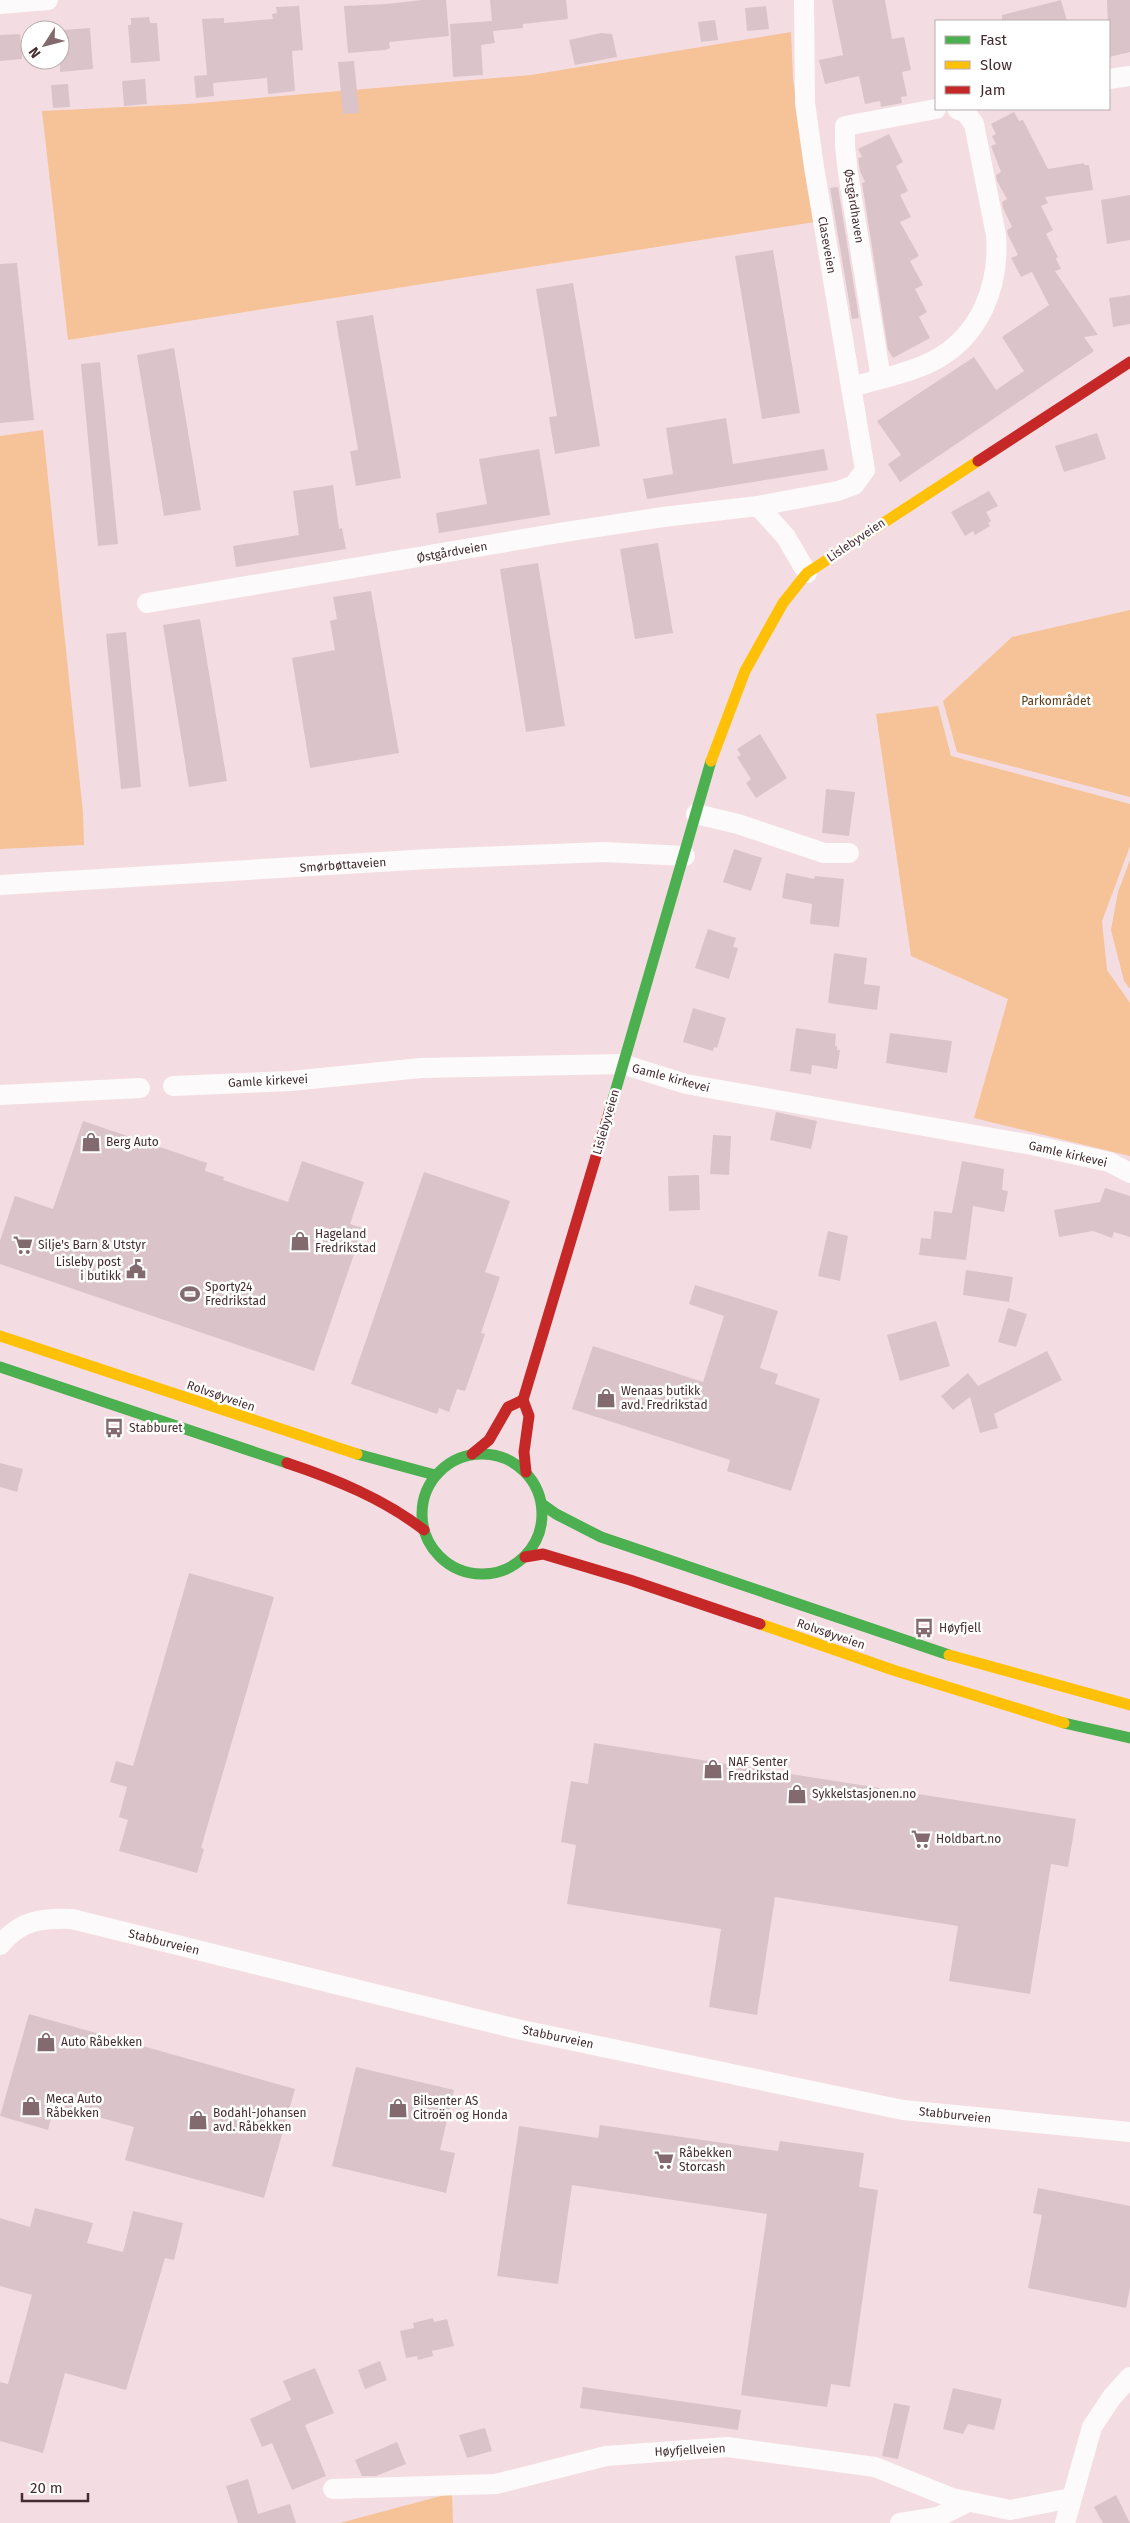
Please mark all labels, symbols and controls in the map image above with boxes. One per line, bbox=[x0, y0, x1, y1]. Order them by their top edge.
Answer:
north arrow bbox=[20, 20, 70, 70]
legend bbox=[935, 20, 1110, 110]
text: Fast bbox=[980, 31, 1007, 49]
text: N bbox=[25, 44, 44, 61]
text: Slow bbox=[980, 56, 1012, 74]
text: Jam bbox=[980, 81, 1006, 99]
street label: Østgårdhaven bbox=[841, 168, 867, 244]
street label: Claseveien bbox=[815, 215, 839, 275]
street label: Lislebyveien bbox=[824, 515, 888, 565]
street label: Østgårdveien bbox=[416, 539, 488, 565]
park label: Parkområdet bbox=[1021, 694, 1091, 708]
street label: Smørbøttaveien bbox=[299, 855, 387, 875]
street label: Gamle kirkevei bbox=[631, 1061, 711, 1095]
street label: Gamle kirkevei bbox=[228, 1072, 308, 1090]
street label: Lislebyveien bbox=[590, 1088, 622, 1156]
shop icon: Berg Auto bbox=[80, 1131, 102, 1153]
place label: Berg Auto bbox=[106, 1135, 159, 1149]
street label: Gamle kirkevei bbox=[1027, 1138, 1109, 1170]
place label: Hageland Fredrikstad bbox=[315, 1227, 376, 1255]
shop icon: Hageland Fredrikstad bbox=[289, 1230, 311, 1252]
supermarket icon: Silje's Barn & Utstyr bbox=[12, 1234, 34, 1256]
place label: Silje's Barn & Utstyr bbox=[38, 1238, 146, 1252]
place label: Lisleby post i butikk bbox=[56, 1255, 122, 1283]
public building icon: Lisleby post i butikk bbox=[125, 1258, 147, 1280]
place label: Sporty24 Fredrikstad bbox=[205, 1280, 266, 1308]
sports icon: Sporty24 Fredrikstad bbox=[179, 1283, 201, 1305]
street label: Rolvsøyveien bbox=[185, 1378, 257, 1414]
place label: Wenaas butikk avd. Fredrikstad bbox=[621, 1384, 708, 1412]
shop icon: Wenaas butikk avd. Fredrikstad bbox=[595, 1387, 617, 1409]
bus stop icon: Stabburet bbox=[103, 1417, 125, 1439]
place label: Stabburet bbox=[129, 1421, 183, 1435]
street label: Rolvsøyveien bbox=[795, 1616, 867, 1652]
bus stop icon: Høyfjell bbox=[913, 1617, 935, 1639]
place label: Høyfjell bbox=[939, 1621, 981, 1635]
place label: NAF Senter Fredrikstad bbox=[728, 1755, 789, 1783]
shop icon: NAF Senter Fredrikstad bbox=[702, 1758, 724, 1780]
shop icon: Sykkelstasjonen.no bbox=[786, 1783, 808, 1805]
place label: Sykkelstasjonen.no bbox=[812, 1787, 916, 1801]
supermarket icon: Holdbart.no bbox=[910, 1828, 932, 1850]
place label: Holdbart.no bbox=[936, 1832, 1001, 1846]
street label: Stabburveien bbox=[127, 1926, 201, 1958]
street label: Stabburveien bbox=[521, 2023, 595, 2051]
shop icon: Auto Råbekken bbox=[35, 2031, 57, 2053]
place label: Auto Råbekken bbox=[61, 2035, 142, 2049]
place label: Meca Auto Råbekken bbox=[46, 2092, 102, 2120]
place label: Bilsenter AS Citroën og Honda bbox=[413, 2094, 508, 2122]
shop icon: Meca Auto Råbekken bbox=[20, 2095, 42, 2117]
shop icon: Bilsenter AS Citroën og Honda bbox=[387, 2097, 409, 2119]
street label: Stabburveien bbox=[918, 2104, 992, 2126]
place label: Bodahl-Johansen avd. Råbekken bbox=[213, 2106, 307, 2134]
shop icon: Bodahl-Johansen avd. Råbekken bbox=[187, 2109, 209, 2131]
place label: Råbekken Storcash bbox=[679, 2146, 732, 2174]
supermarket icon: Råbekken Storcash bbox=[653, 2149, 675, 2171]
street label: Høyfjellveien bbox=[654, 2441, 726, 2459]
scale bar bbox=[22, 2470, 89, 2502]
text: 20 m bbox=[30, 2479, 63, 2497]

